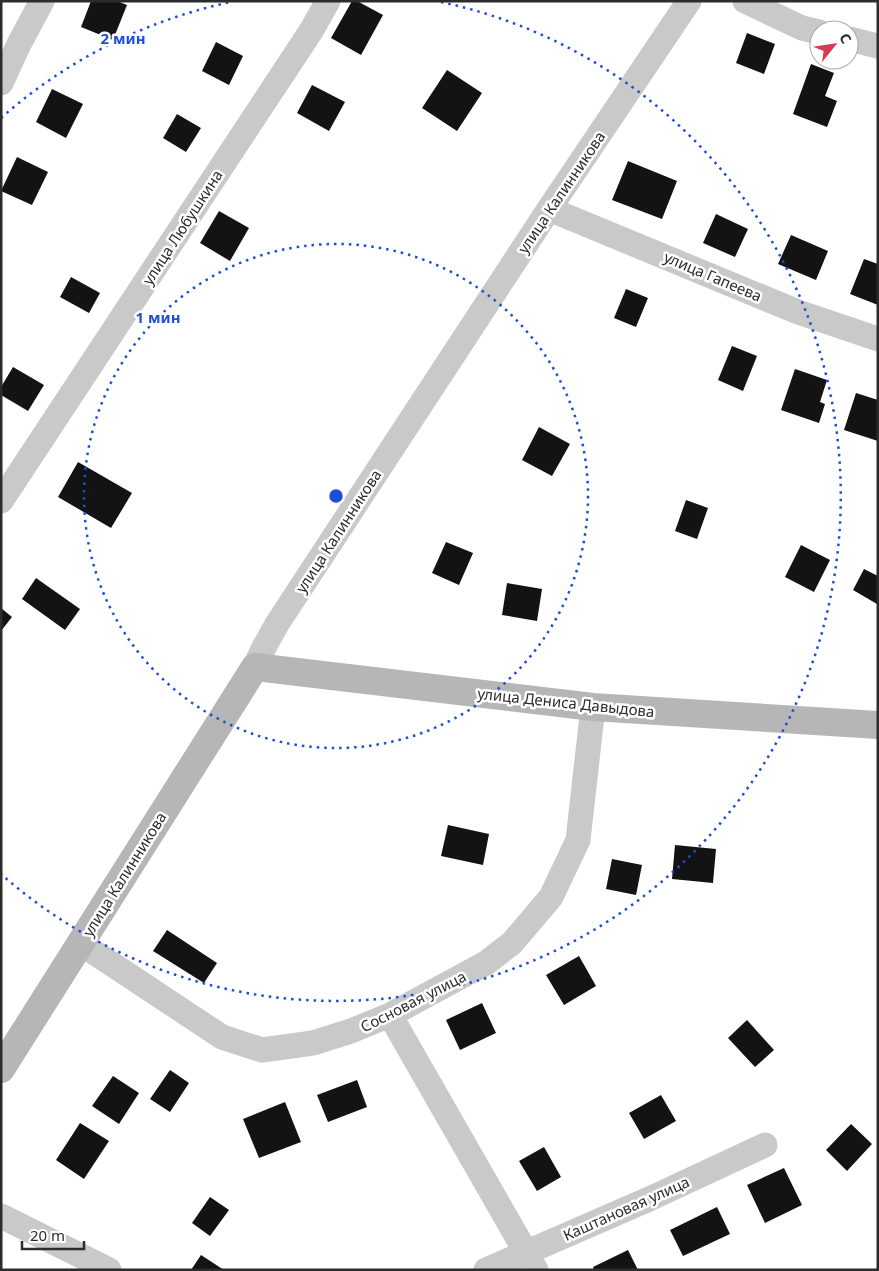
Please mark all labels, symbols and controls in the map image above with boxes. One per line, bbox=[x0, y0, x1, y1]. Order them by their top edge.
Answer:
north arrow bbox=[809, 20, 859, 70]
text: 2 мин bbox=[101, 28, 146, 48]
text: С bbox=[835, 30, 856, 47]
street label: улица Калинникова bbox=[513, 127, 609, 257]
street label: улица Любушкина bbox=[137, 166, 227, 288]
street label: улица Гапеева bbox=[661, 246, 765, 306]
text: 1 мин bbox=[136, 307, 181, 327]
street label: улица Калинникова bbox=[291, 465, 385, 597]
centre of rings bbox=[327, 487, 345, 505]
street label: улица Дениса Давыдова bbox=[477, 683, 655, 721]
street label: улица Калинникова bbox=[78, 808, 170, 940]
street label: Сосновая улица bbox=[357, 966, 469, 1036]
street label: Каштановая улица bbox=[560, 1171, 692, 1245]
scale bar bbox=[22, 1218, 85, 1250]
text: 20 m bbox=[30, 1225, 65, 1245]

